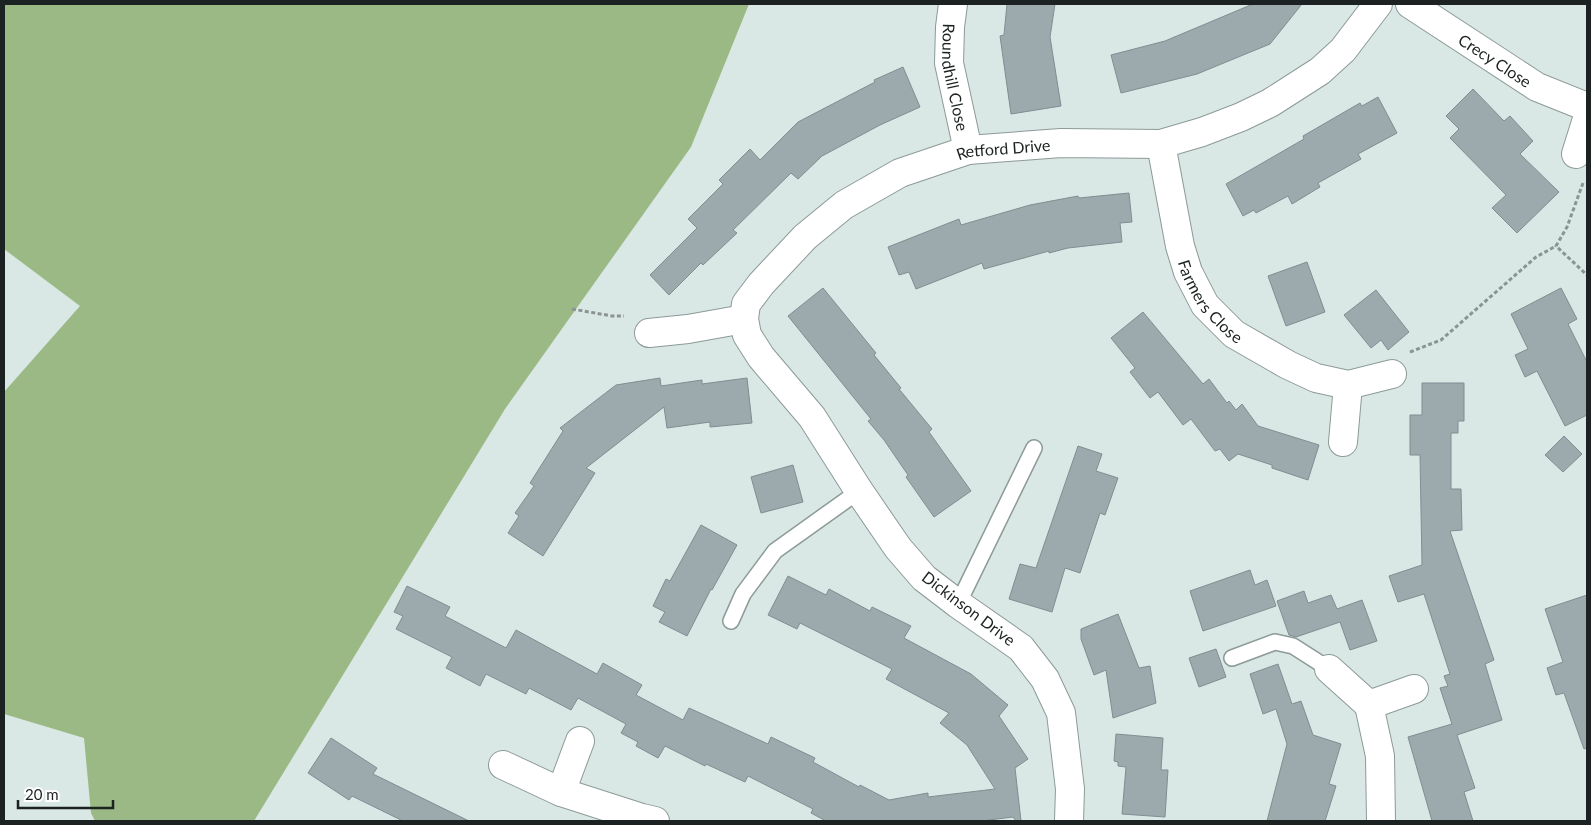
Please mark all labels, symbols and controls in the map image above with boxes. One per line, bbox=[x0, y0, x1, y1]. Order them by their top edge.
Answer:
street label: Roundhill Close bbox=[939, 23, 973, 133]
street label: Crecy Close bbox=[1455, 29, 1535, 90]
street label: Retford Drive bbox=[954, 134, 1051, 163]
street label: Farmers Close bbox=[1175, 257, 1246, 346]
street label: Dickinson Drive bbox=[919, 567, 1019, 649]
scale bar bbox=[18, 778, 112, 810]
text: 20 m bbox=[25, 785, 59, 803]

